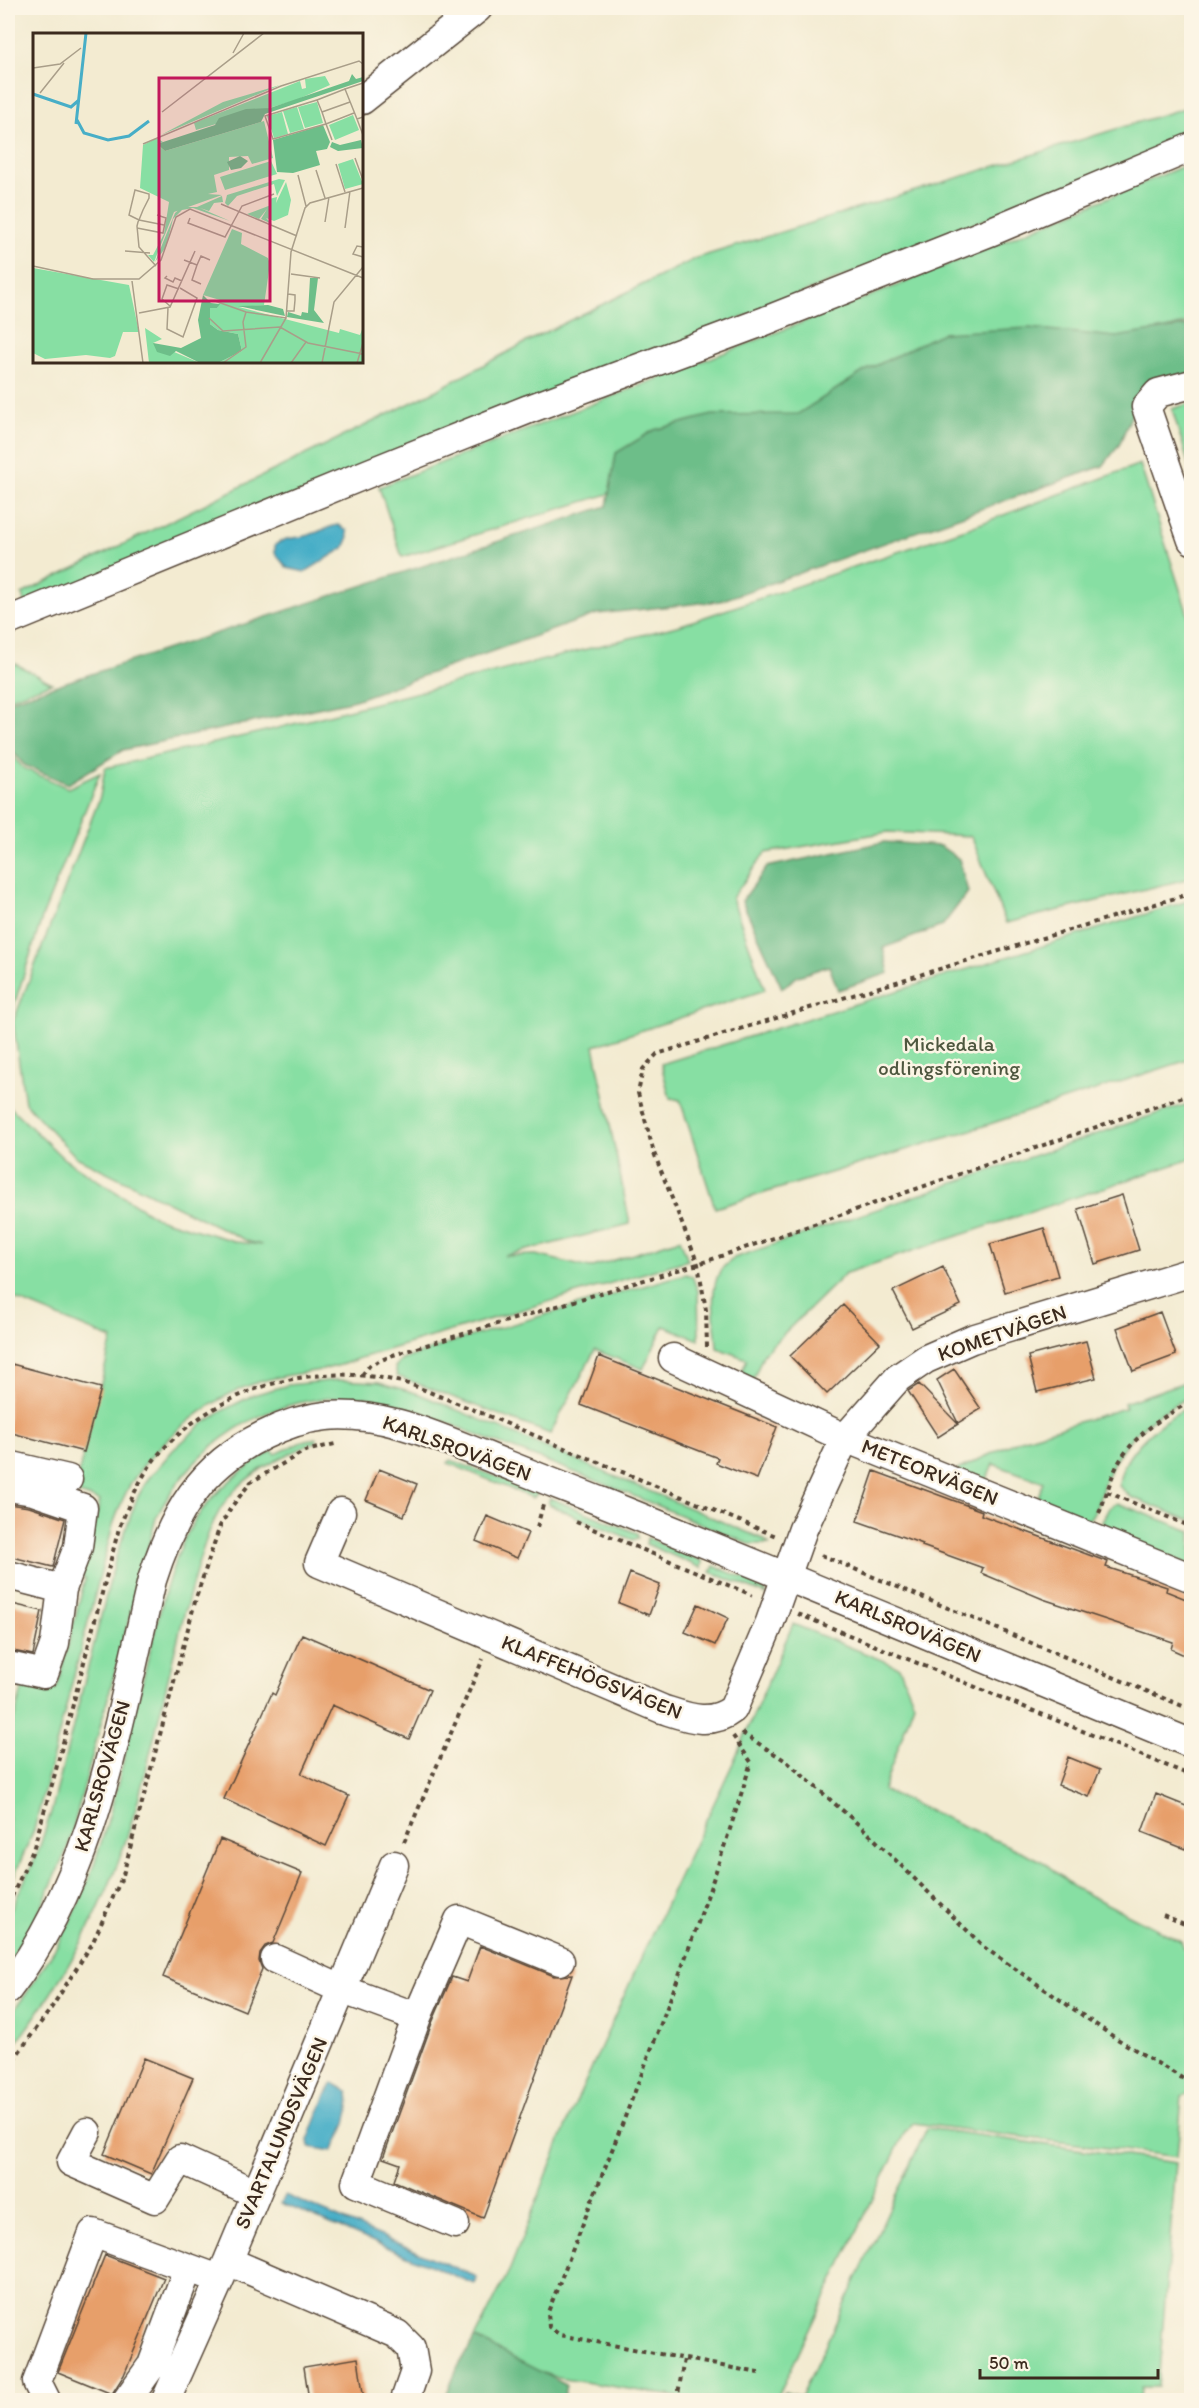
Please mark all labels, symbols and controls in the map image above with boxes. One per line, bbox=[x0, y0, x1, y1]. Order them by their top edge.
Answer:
inset map bbox=[33, 33, 363, 363]
park label: Mickedala odlingsförening bbox=[878, 1031, 1020, 1080]
street label: KOMETVÄGEN bbox=[934, 1299, 1069, 1366]
street label: KARLSROVÄGEN bbox=[379, 1409, 535, 1486]
street label: METEORVÄGEN bbox=[858, 1433, 1002, 1510]
street label: KARLSROVÄGEN bbox=[831, 1583, 985, 1668]
street label: KLAFFEHÖGSVÄGEN bbox=[498, 1629, 686, 1724]
street label: KARLSROVÄGEN bbox=[68, 1697, 135, 1854]
street label: SVARTALUNDSVÄGEN bbox=[229, 2033, 332, 2233]
scale bar bbox=[980, 2342, 1158, 2380]
text: 50 m bbox=[989, 2352, 1029, 2374]

